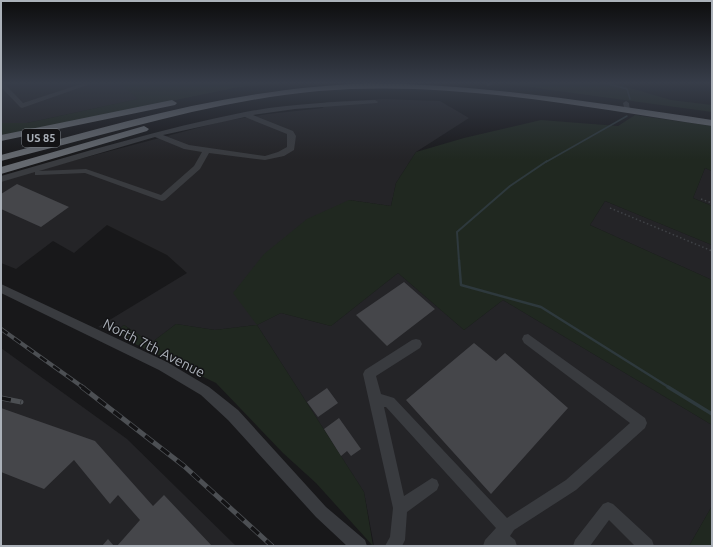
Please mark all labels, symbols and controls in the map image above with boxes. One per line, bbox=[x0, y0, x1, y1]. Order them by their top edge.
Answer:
road number: US 85 bbox=[22, 129, 60, 147]
street label: North 7th Avenue bbox=[100, 315, 208, 381]

